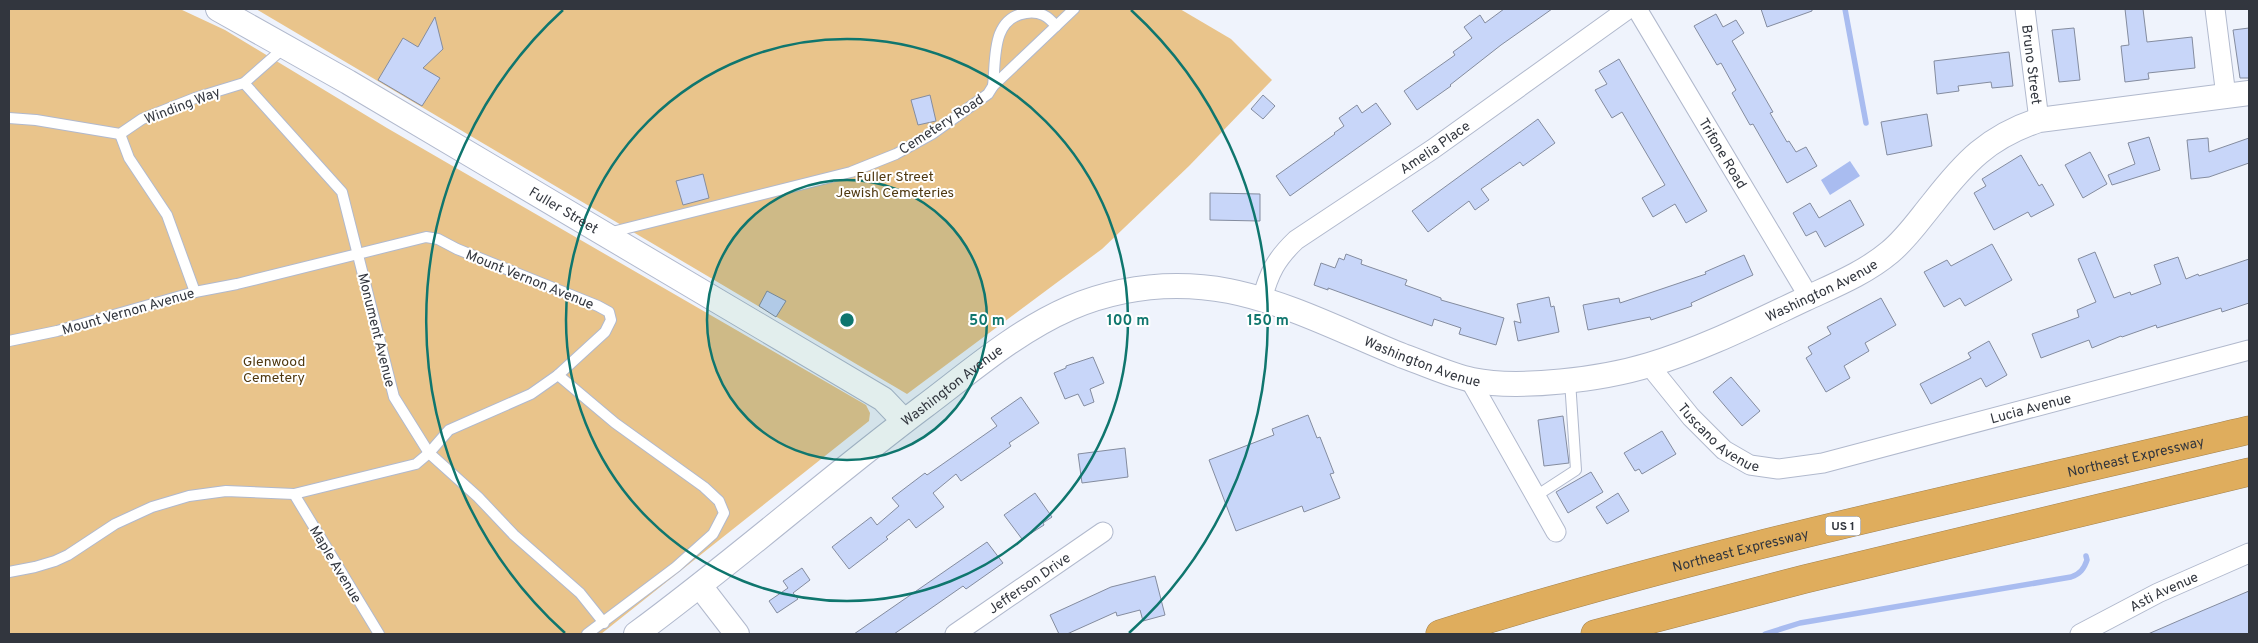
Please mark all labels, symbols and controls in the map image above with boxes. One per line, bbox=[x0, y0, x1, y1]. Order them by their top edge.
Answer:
street label: Bruno Street bbox=[2017, 24, 2044, 106]
street label: Winding Way bbox=[142, 84, 223, 129]
street label: Cemetery Road bbox=[896, 92, 987, 159]
street label: Trifone Road bbox=[1694, 116, 1749, 192]
street label: Amelia Place bbox=[1397, 118, 1474, 179]
park label: Fuller Street Jewish Cemeteries bbox=[836, 169, 954, 202]
street label: Fuller Street bbox=[525, 184, 601, 238]
street label: Mount Vernon Avenue bbox=[463, 247, 596, 314]
street label: Washington Avenue bbox=[1763, 257, 1882, 326]
street label: Monument Avenue bbox=[353, 271, 398, 389]
street label: Mount Vernon Avenue bbox=[60, 285, 197, 339]
centre of rings bbox=[838, 311, 856, 329]
text: 50 m bbox=[969, 312, 1005, 331]
text: 100 m bbox=[1107, 312, 1149, 331]
text: 150 m bbox=[1247, 312, 1289, 331]
street label: Washington Avenue bbox=[1361, 333, 1482, 391]
street label: Washington Avenue bbox=[899, 342, 1007, 431]
park label: Glenwood Cemetery bbox=[243, 354, 305, 387]
street label: Lucia Avenue bbox=[1989, 391, 2073, 428]
street label: Tuscano Avenue bbox=[1673, 400, 1760, 476]
street label: Northeast Expressway bbox=[2066, 434, 2206, 482]
road number: US 1 bbox=[1826, 516, 1860, 536]
street label: Maple Avenue bbox=[305, 523, 364, 606]
street label: Northeast Expressway bbox=[1671, 526, 1811, 577]
street label: Jefferson Drive bbox=[986, 550, 1074, 618]
street label: Asti Avenue bbox=[2127, 569, 2201, 616]

